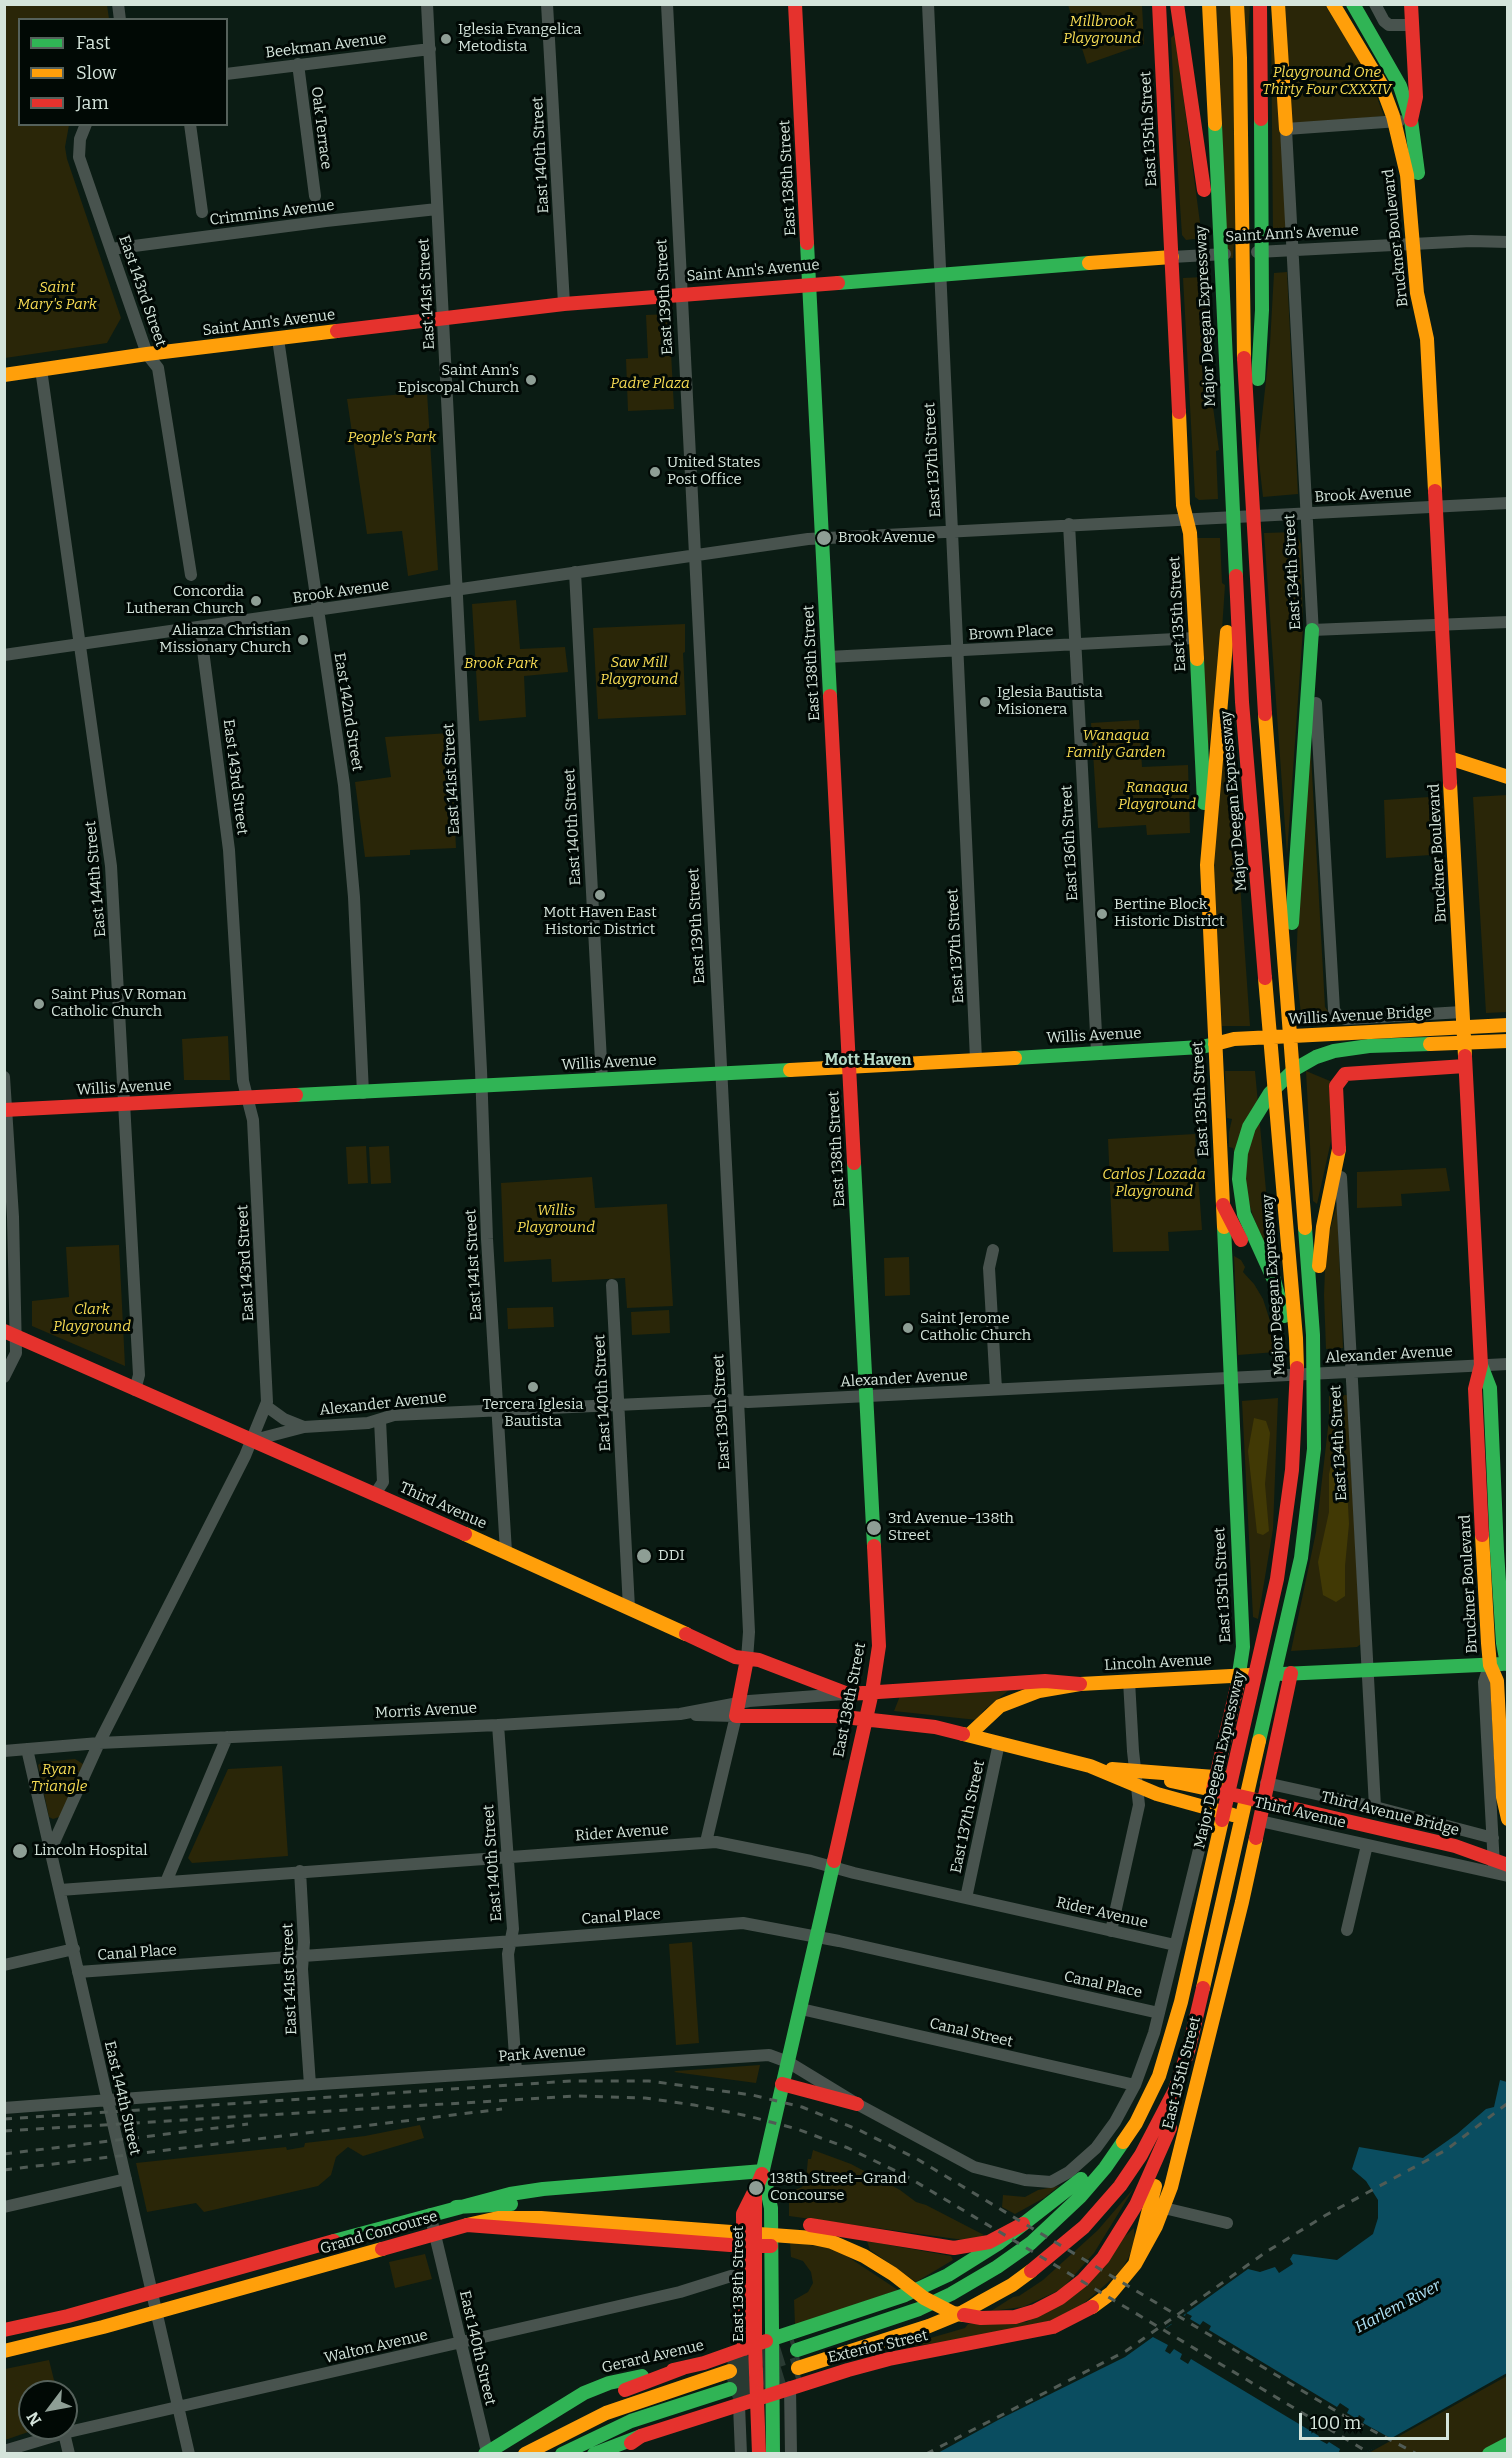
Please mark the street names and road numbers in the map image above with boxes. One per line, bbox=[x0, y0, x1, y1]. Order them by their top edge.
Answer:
street label: Beekman Avenue bbox=[264, 30, 388, 62]
street label: East 135th Street bbox=[1137, 71, 1161, 187]
street label: Oak Terrace bbox=[307, 86, 335, 170]
street label: East 140th Street bbox=[529, 96, 553, 214]
street label: East 138th Street bbox=[776, 119, 800, 237]
street label: Bruckner Boulevard bbox=[1380, 168, 1412, 308]
street label: Crimmins Avenue bbox=[209, 196, 335, 230]
street label: Saint Ann's Avenue bbox=[1225, 222, 1359, 246]
street label: Major Deegan Expressway bbox=[1192, 225, 1220, 407]
street label: East 143rd Street bbox=[115, 233, 169, 349]
street label: East 141st Street bbox=[415, 238, 439, 350]
street label: East 139th Street bbox=[653, 238, 677, 356]
street label: Saint Ann's Avenue bbox=[686, 256, 820, 286]
street label: Saint Ann's Avenue bbox=[202, 306, 336, 340]
street label: East 137th Street bbox=[921, 402, 945, 518]
street label: Brook Avenue bbox=[1314, 483, 1412, 507]
street label: East 134th Street bbox=[1281, 514, 1305, 630]
street label: East 135th Street bbox=[1166, 556, 1190, 672]
street label: Brook Avenue bbox=[292, 576, 390, 608]
street label: East 138th Street bbox=[800, 604, 824, 722]
street label: Brown Place bbox=[968, 622, 1054, 644]
street label: East 142nd Street bbox=[330, 652, 366, 772]
street label: Major Deegan Expressway bbox=[1217, 710, 1251, 892]
street label: East 143rd Street bbox=[219, 718, 251, 836]
street label: East 141st Street bbox=[440, 723, 464, 835]
street label: East 140th Street bbox=[561, 768, 585, 886]
street label: Bruckner Boulevard bbox=[1425, 783, 1451, 923]
street label: East 136th Street bbox=[1058, 784, 1082, 902]
street label: East 144th Street bbox=[82, 820, 110, 938]
street label: East 139th Street bbox=[685, 867, 709, 985]
street label: East 137th Street bbox=[944, 888, 968, 1004]
street label: Willis Avenue Bridge bbox=[1288, 1003, 1432, 1029]
street label: Willis Avenue bbox=[1046, 1025, 1142, 1047]
street label: East 135th Street bbox=[1189, 1041, 1213, 1157]
street label: Willis Avenue bbox=[561, 1052, 657, 1074]
street label: Willis Avenue bbox=[76, 1077, 172, 1099]
street label: East 138th Street bbox=[825, 1090, 849, 1208]
street label: Major Deegan Expressway bbox=[1259, 1194, 1289, 1376]
street label: East 143rd Street bbox=[234, 1204, 258, 1322]
street label: East 141st Street bbox=[462, 1209, 486, 1321]
street label: East 140th Street bbox=[591, 1334, 615, 1452]
street label: Alexander Avenue bbox=[1325, 1343, 1453, 1367]
street label: East 139th Street bbox=[710, 1353, 734, 1471]
street label: Alexander Avenue bbox=[840, 1367, 968, 1391]
street label: East 134th Street bbox=[1327, 1385, 1351, 1501]
street label: Alexander Avenue bbox=[319, 1388, 447, 1420]
street label: Third Avenue bbox=[397, 1479, 489, 1533]
street label: Bruckner Boulevard bbox=[1456, 1514, 1482, 1654]
street label: East 135th Street bbox=[1211, 1527, 1235, 1643]
street label: East 138th Street bbox=[830, 1641, 870, 1759]
street label: Lincoln Avenue bbox=[1104, 1651, 1212, 1675]
street label: Major Deegan Expressway bbox=[1191, 1670, 1249, 1850]
street label: Morris Avenue bbox=[375, 1699, 477, 1723]
street label: East 137th Street bbox=[947, 1759, 989, 1875]
street label: Third Avenue Bridge bbox=[1319, 1788, 1461, 1840]
street label: Third Avenue bbox=[1253, 1794, 1347, 1832]
street label: East 140th Street bbox=[480, 1804, 506, 1922]
street label: Rider Avenue bbox=[575, 1821, 669, 1845]
street label: Rider Avenue bbox=[1054, 1894, 1150, 1932]
street label: Canal Place bbox=[581, 1905, 661, 1929]
street label: East 141st Street bbox=[279, 1923, 301, 2035]
street label: Canal Place bbox=[97, 1941, 177, 1965]
street label: Canal Place bbox=[1062, 1968, 1144, 2002]
street label: Canal Street bbox=[928, 2015, 1014, 2051]
street label: East 135th Street bbox=[1159, 2015, 1205, 2131]
street label: East 144th Street bbox=[100, 2039, 144, 2157]
street label: Park Avenue bbox=[498, 2042, 586, 2066]
street label: Grand Concourse bbox=[318, 2208, 440, 2258]
street label: East 138th Street bbox=[730, 2226, 748, 2342]
street label: East 140th Street bbox=[455, 2289, 499, 2407]
street label: Walton Avenue bbox=[322, 2326, 430, 2368]
street label: Exterior Street bbox=[826, 2327, 930, 2367]
street label: Gerard Avenue bbox=[600, 2336, 706, 2378]

